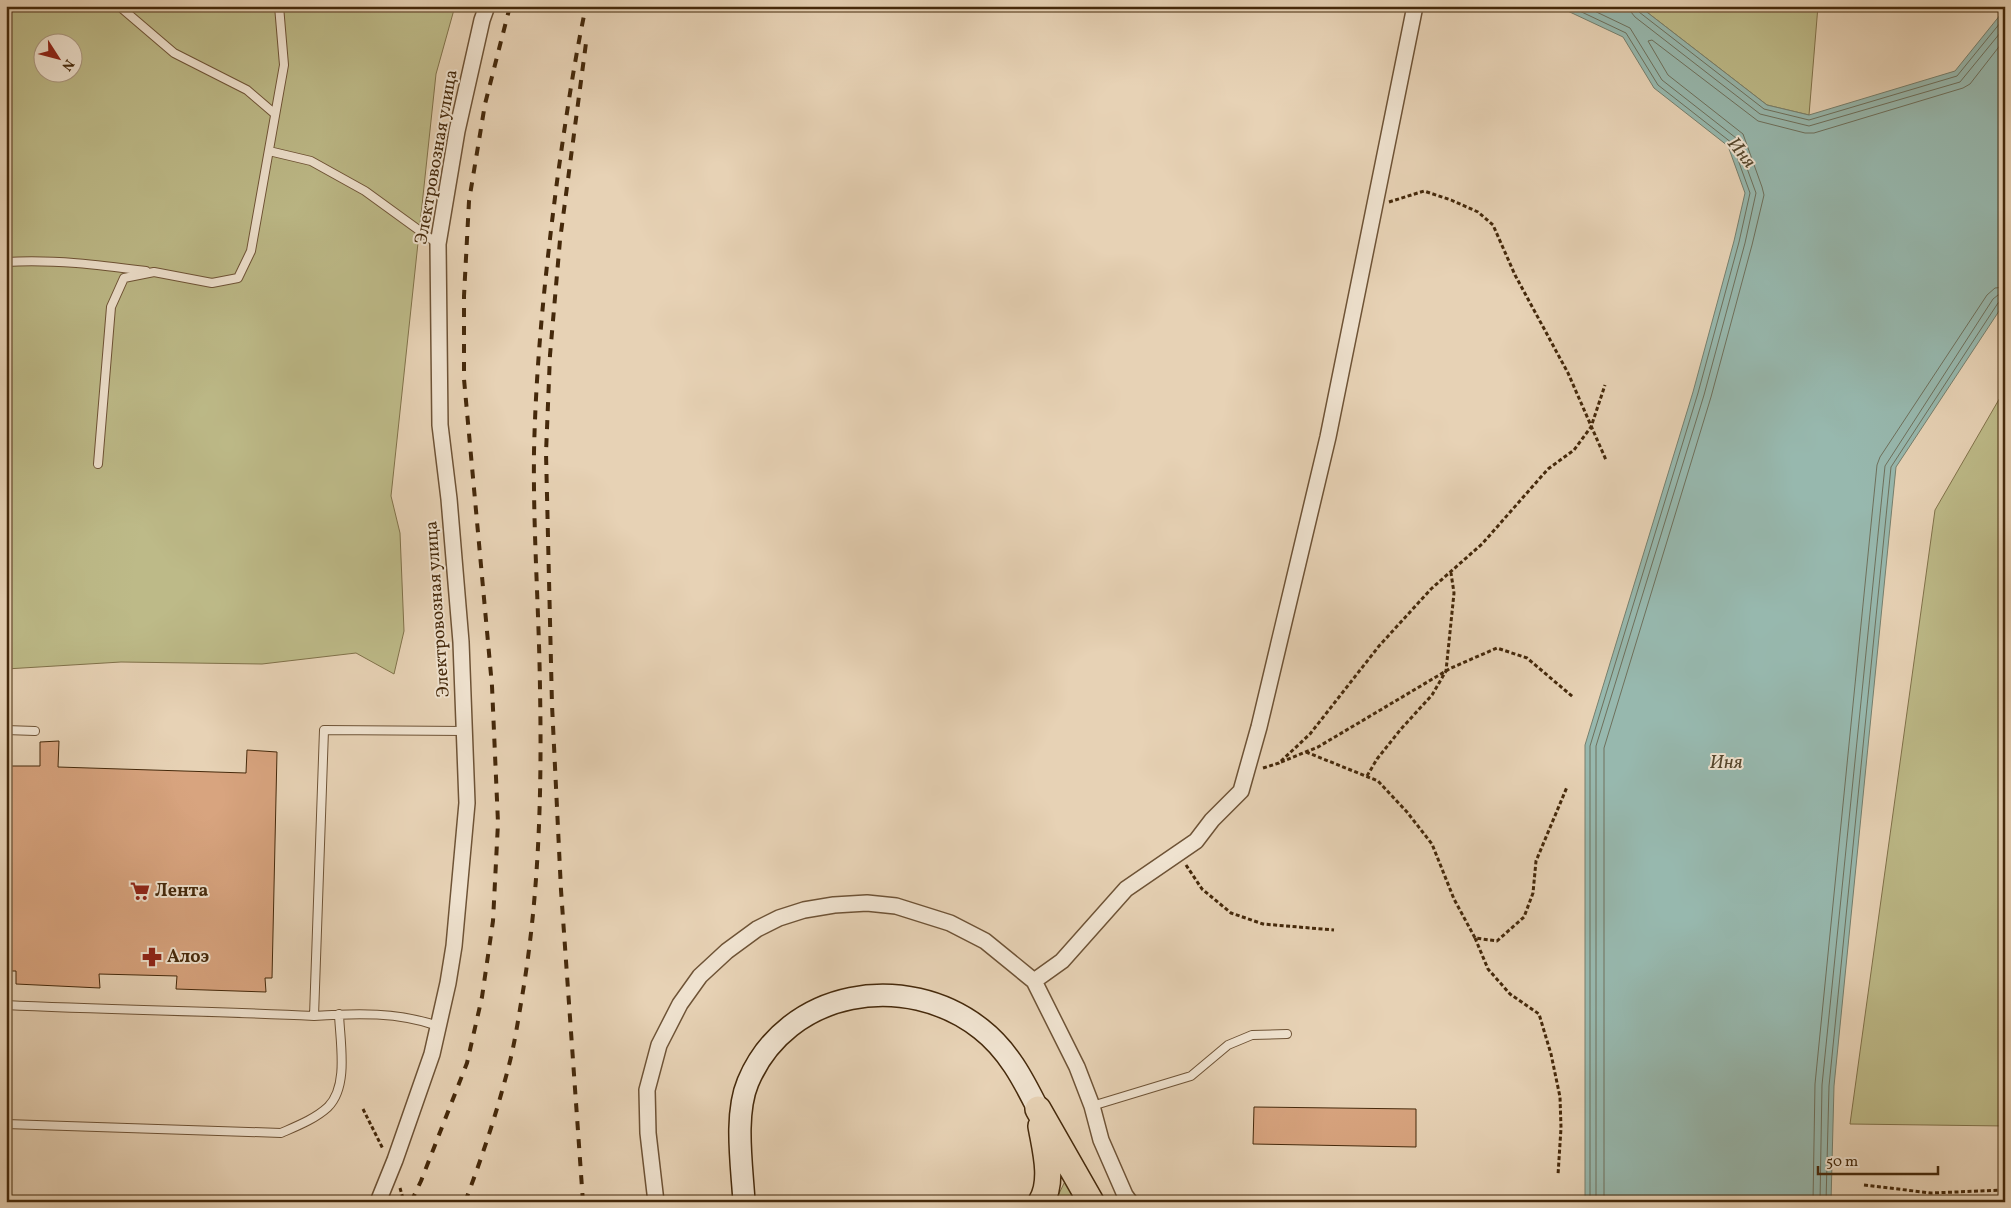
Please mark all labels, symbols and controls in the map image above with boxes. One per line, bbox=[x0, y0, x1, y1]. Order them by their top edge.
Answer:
north arrow bbox=[32, 32, 82, 82]
text: N bbox=[57, 55, 78, 74]
street label: Электровозная улица bbox=[409, 68, 465, 246]
water label: Иня bbox=[1721, 132, 1762, 174]
street label: Электровозная улица bbox=[419, 520, 457, 698]
water label: Иня bbox=[1709, 750, 1743, 776]
place label: Лента bbox=[155, 879, 208, 904]
supermarket icon: Лента bbox=[129, 880, 151, 902]
place label: Алоэ bbox=[167, 945, 209, 970]
pharmacy icon: Алоэ bbox=[141, 946, 163, 968]
scale bar bbox=[1818, 1143, 1938, 1175]
text: 50 m bbox=[1826, 1152, 1858, 1173]

